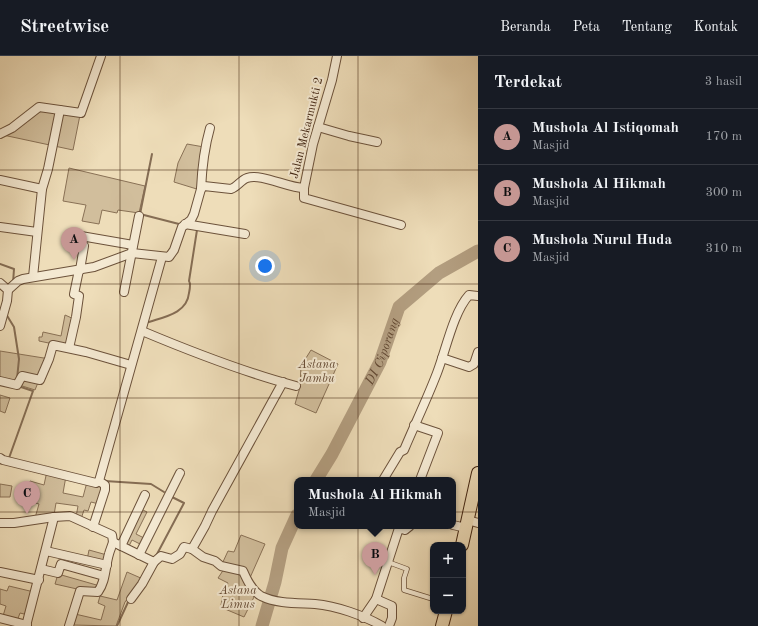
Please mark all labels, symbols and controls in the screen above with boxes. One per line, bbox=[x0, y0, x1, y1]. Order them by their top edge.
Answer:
text: Streetwise bbox=[20, 18, 109, 37]
text: Beranda bbox=[500, 20, 551, 34]
text: Peta bbox=[573, 20, 600, 34]
text: Tentang bbox=[622, 20, 672, 34]
text: Kontak bbox=[694, 20, 738, 34]
text: Terdekat bbox=[494, 74, 562, 91]
text: 3 hasil bbox=[705, 75, 742, 88]
street label: Jalan Mekarmukti 2 bbox=[289, 76, 325, 180]
text: Mushola Al Istiqomah bbox=[532, 121, 679, 136]
text: A bbox=[502, 130, 512, 143]
text: 170 m bbox=[705, 130, 742, 143]
text: Masjid bbox=[532, 139, 569, 152]
text: Mushola Al Hikmah bbox=[532, 177, 666, 192]
text: B bbox=[502, 186, 512, 199]
text: 300 m bbox=[705, 186, 742, 199]
text: Masjid bbox=[532, 195, 569, 208]
pin: A bbox=[61, 227, 87, 260]
text: Mushola Nurul Huda bbox=[532, 233, 672, 248]
text: C bbox=[503, 242, 511, 255]
text: 310 m bbox=[705, 242, 742, 255]
text: Masjid bbox=[532, 251, 569, 264]
your location bbox=[255, 256, 275, 276]
water label: DI Ciporang bbox=[362, 316, 401, 388]
park label: Astana Jambu bbox=[297, 359, 336, 385]
popup bbox=[294, 477, 456, 529]
pin: C bbox=[14, 481, 40, 514]
text: Mushola Al Hikmah bbox=[308, 488, 442, 503]
text: Masjid bbox=[308, 506, 346, 519]
pin: B bbox=[362, 542, 388, 575]
map controls bbox=[430, 542, 466, 614]
button: + bbox=[430, 542, 466, 578]
button: − bbox=[430, 578, 466, 614]
park label: Astana Limus bbox=[218, 585, 257, 611]

